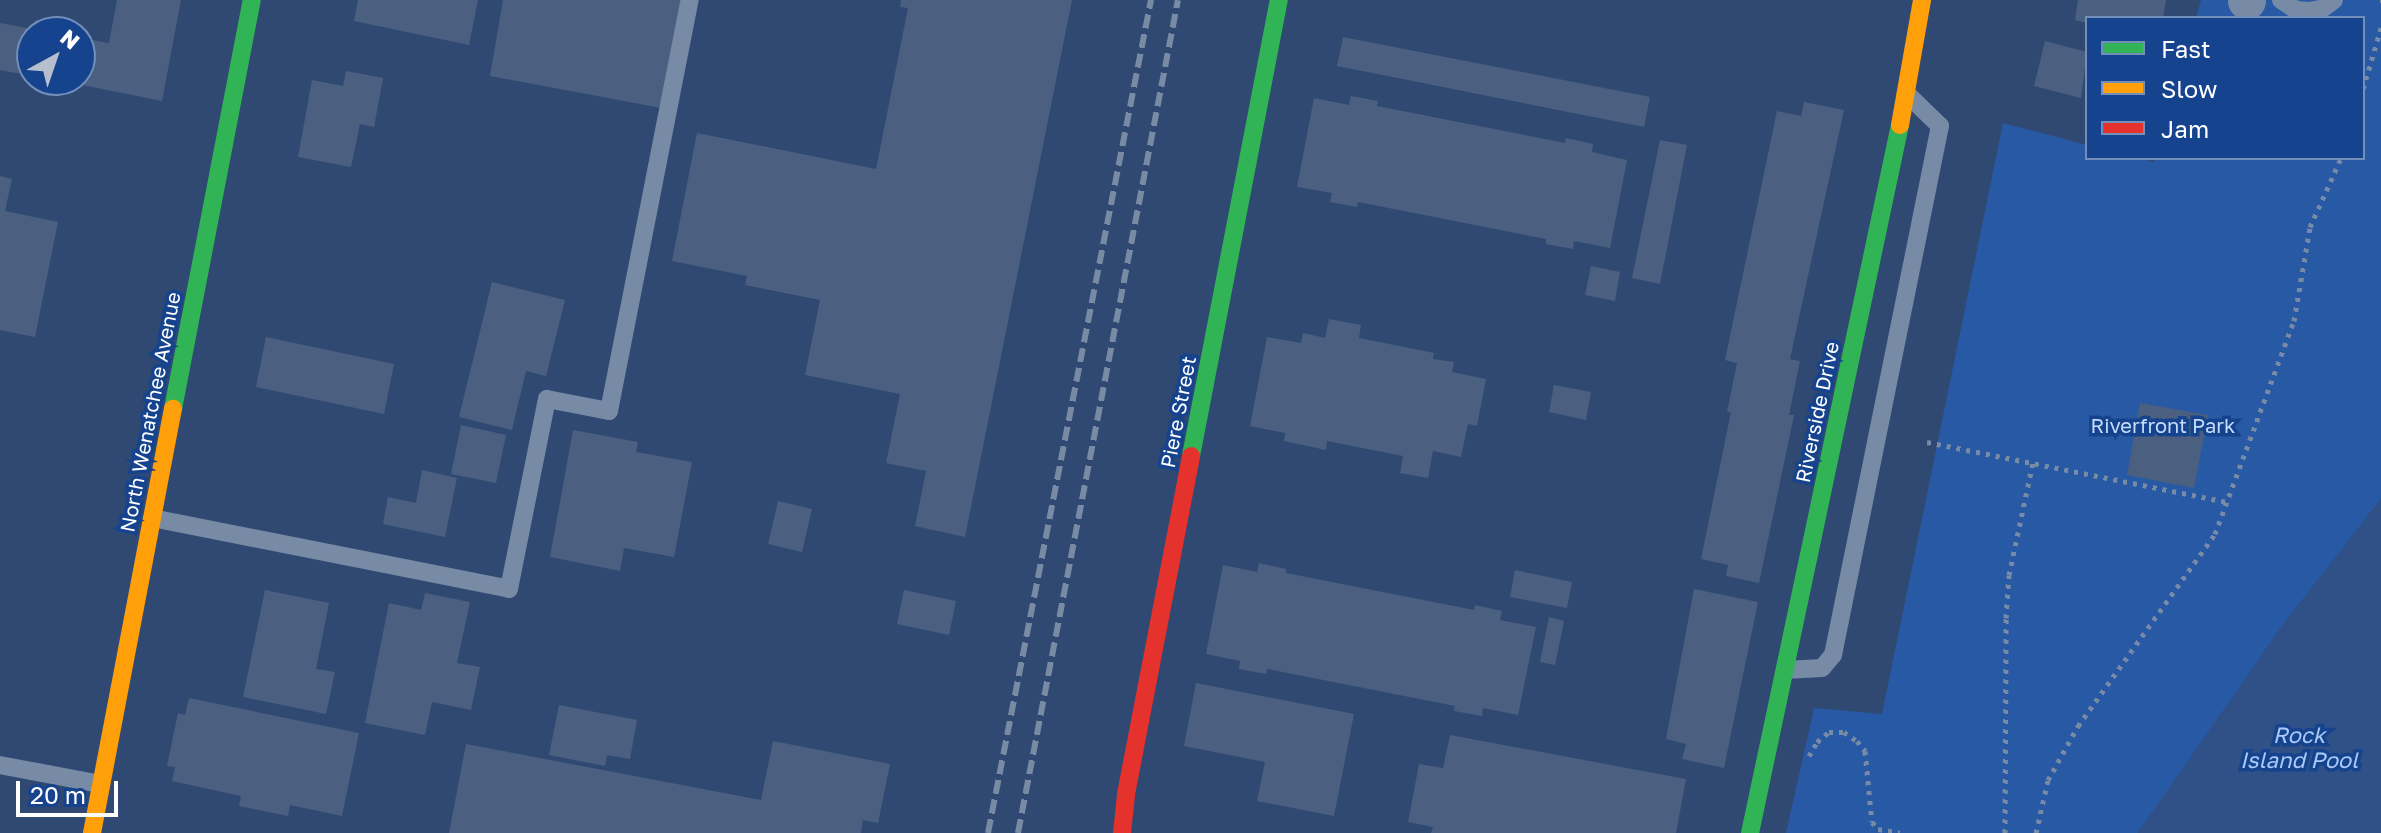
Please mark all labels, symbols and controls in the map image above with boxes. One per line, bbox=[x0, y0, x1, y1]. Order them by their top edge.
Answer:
north arrow bbox=[16, 16, 96, 96]
legend bbox=[2085, 16, 2365, 160]
text: N bbox=[55, 23, 86, 54]
text: Fast bbox=[2161, 34, 2211, 63]
text: Slow bbox=[2161, 74, 2217, 103]
text: Jam bbox=[2161, 114, 2209, 143]
street label: North Wenatchee Avenue bbox=[115, 290, 185, 534]
street label: Riverside Drive bbox=[1790, 339, 1844, 485]
street label: Piere Street bbox=[1155, 354, 1201, 470]
park label: Riverfront Park bbox=[2091, 413, 2235, 437]
water label: Rock Island Pool bbox=[2240, 721, 2358, 772]
scale bar bbox=[20, 765, 122, 815]
text: 20 m bbox=[30, 780, 86, 809]

